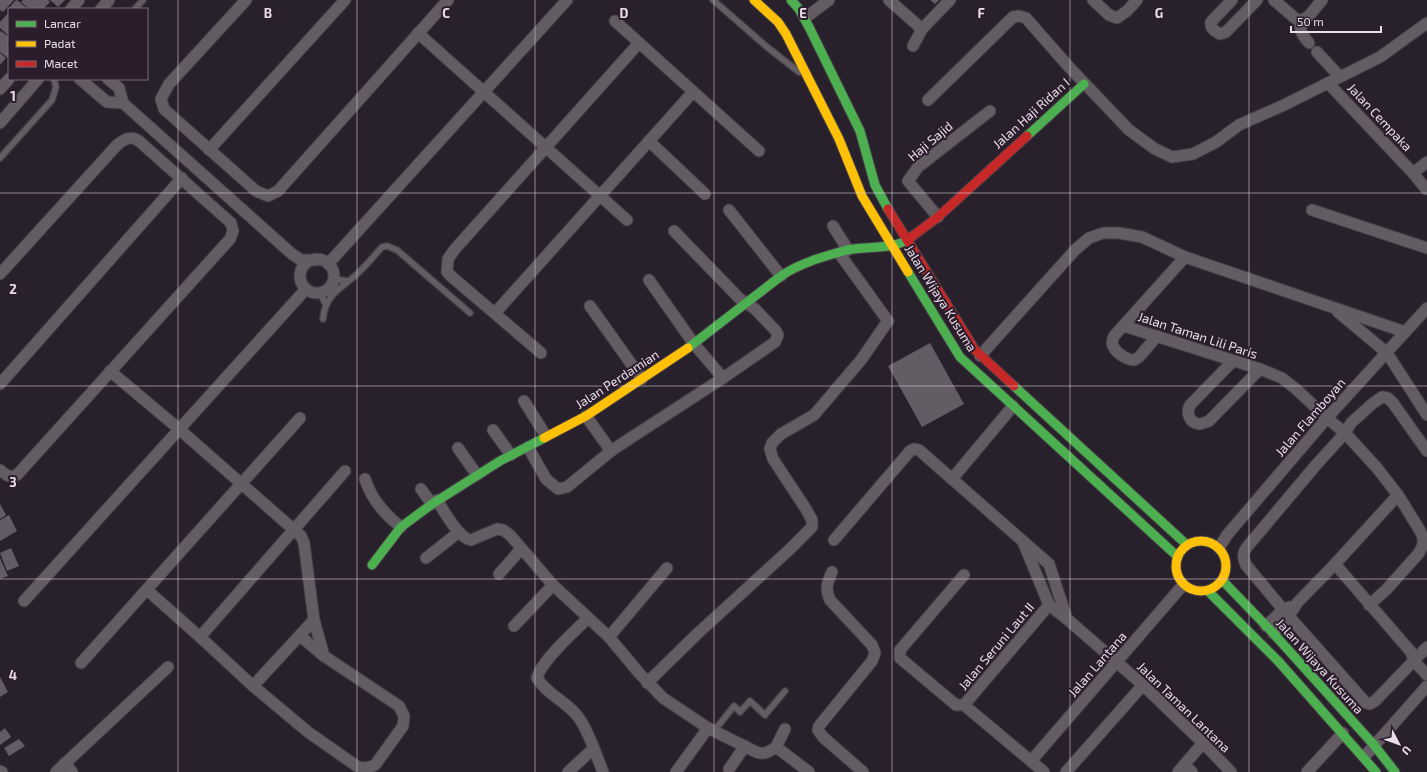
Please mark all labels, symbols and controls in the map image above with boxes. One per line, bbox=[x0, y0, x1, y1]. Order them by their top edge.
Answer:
text: B bbox=[264, 5, 272, 21]
text: C bbox=[442, 5, 450, 21]
text: D bbox=[620, 5, 629, 21]
text: E bbox=[799, 5, 807, 21]
text: F bbox=[977, 5, 985, 21]
text: G bbox=[1155, 5, 1163, 21]
legend bbox=[8, 8, 148, 80]
scale bar bbox=[1291, 8, 1381, 34]
text: 50 m bbox=[1297, 14, 1324, 28]
text: Lancar bbox=[44, 16, 81, 30]
text: Padat bbox=[44, 36, 76, 50]
text: Macet bbox=[44, 56, 78, 70]
street label: Jalan Haji Ridan I bbox=[989, 74, 1073, 152]
street label: Jalan Cempaka bbox=[1344, 80, 1416, 154]
text: 1 bbox=[10, 88, 16, 104]
street label: Haji Sajid bbox=[904, 118, 956, 164]
street label: Jalan Wijaya Kusuma bbox=[902, 242, 980, 354]
text: 2 bbox=[9, 281, 17, 297]
street label: Jalan Taman Lili Paris bbox=[1136, 308, 1260, 362]
street label: Jalan Perdamian bbox=[572, 346, 662, 412]
street label: Jalan Flamboyan bbox=[1272, 375, 1348, 459]
text: 3 bbox=[9, 474, 17, 490]
street label: Jalan Seruni Laut II bbox=[955, 599, 1037, 693]
street label: Jalan Wijaya Kusuma bbox=[1273, 615, 1367, 717]
street label: Jalan Lantana bbox=[1064, 628, 1130, 700]
street label: Jalan Taman Lantana bbox=[1134, 658, 1234, 756]
text: 4 bbox=[9, 667, 17, 683]
north arrow bbox=[1379, 724, 1419, 764]
text: U bbox=[1400, 744, 1414, 758]

